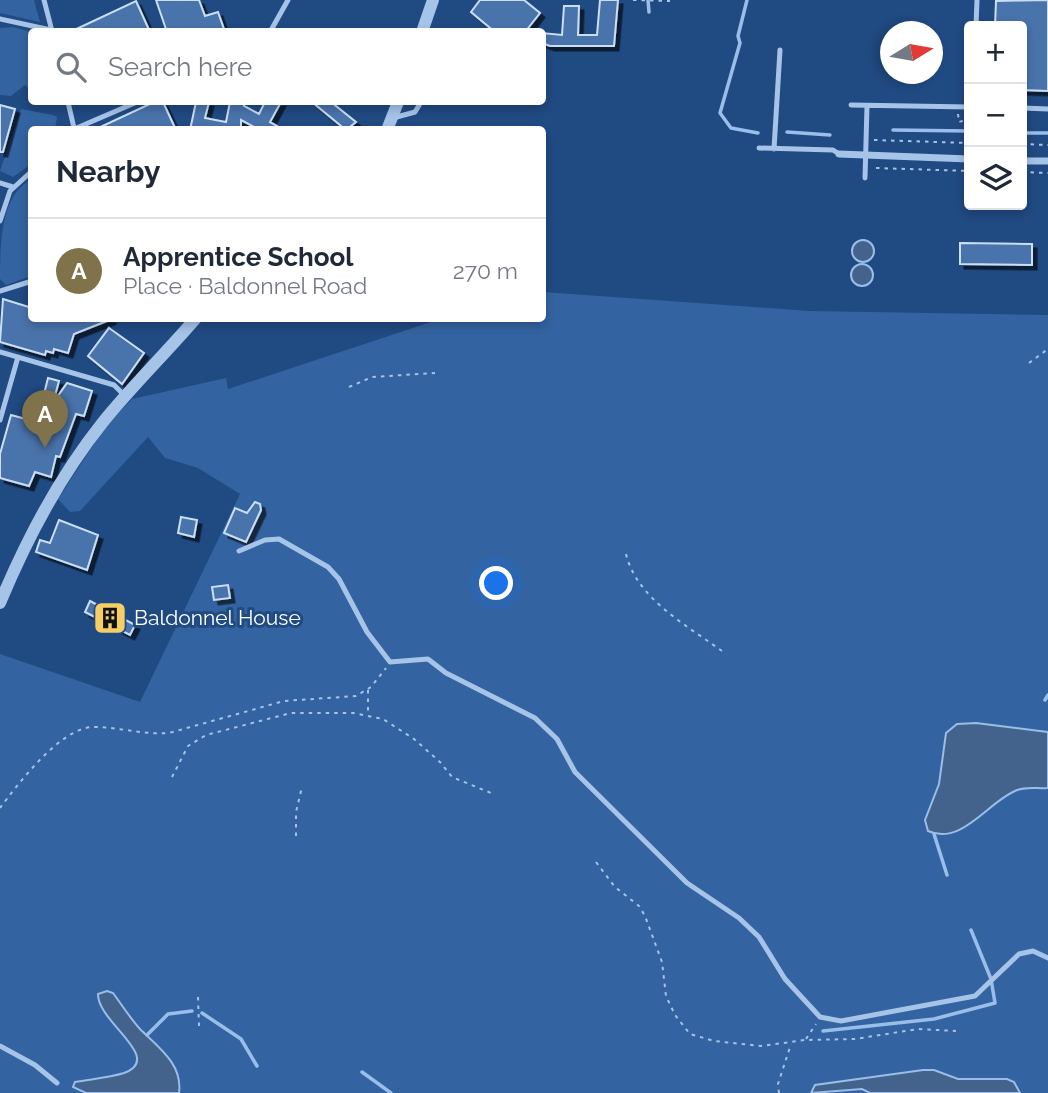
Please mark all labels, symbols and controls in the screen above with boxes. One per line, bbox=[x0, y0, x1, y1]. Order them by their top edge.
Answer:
north arrow bbox=[880, 21, 943, 84]
map controls bbox=[964, 21, 1027, 210]
button: + bbox=[964, 21, 1027, 84]
search box bbox=[28, 28, 546, 105]
icon: search bbox=[52, 48, 90, 86]
text: Search here bbox=[108, 52, 252, 82]
button: − bbox=[964, 84, 1027, 147]
button: layers bbox=[964, 147, 1027, 210]
text: Nearby bbox=[56, 154, 160, 189]
text: Apprentice School bbox=[123, 242, 354, 272]
text: A bbox=[71, 257, 87, 284]
text: 270 m bbox=[453, 257, 518, 284]
text: Place · Baldonnel Road bbox=[123, 272, 367, 299]
pin: A bbox=[22, 390, 68, 448]
your location bbox=[479, 566, 513, 600]
building icon: Baldonnel House bbox=[91, 599, 129, 637]
place label: Baldonnel House bbox=[134, 605, 301, 630]

